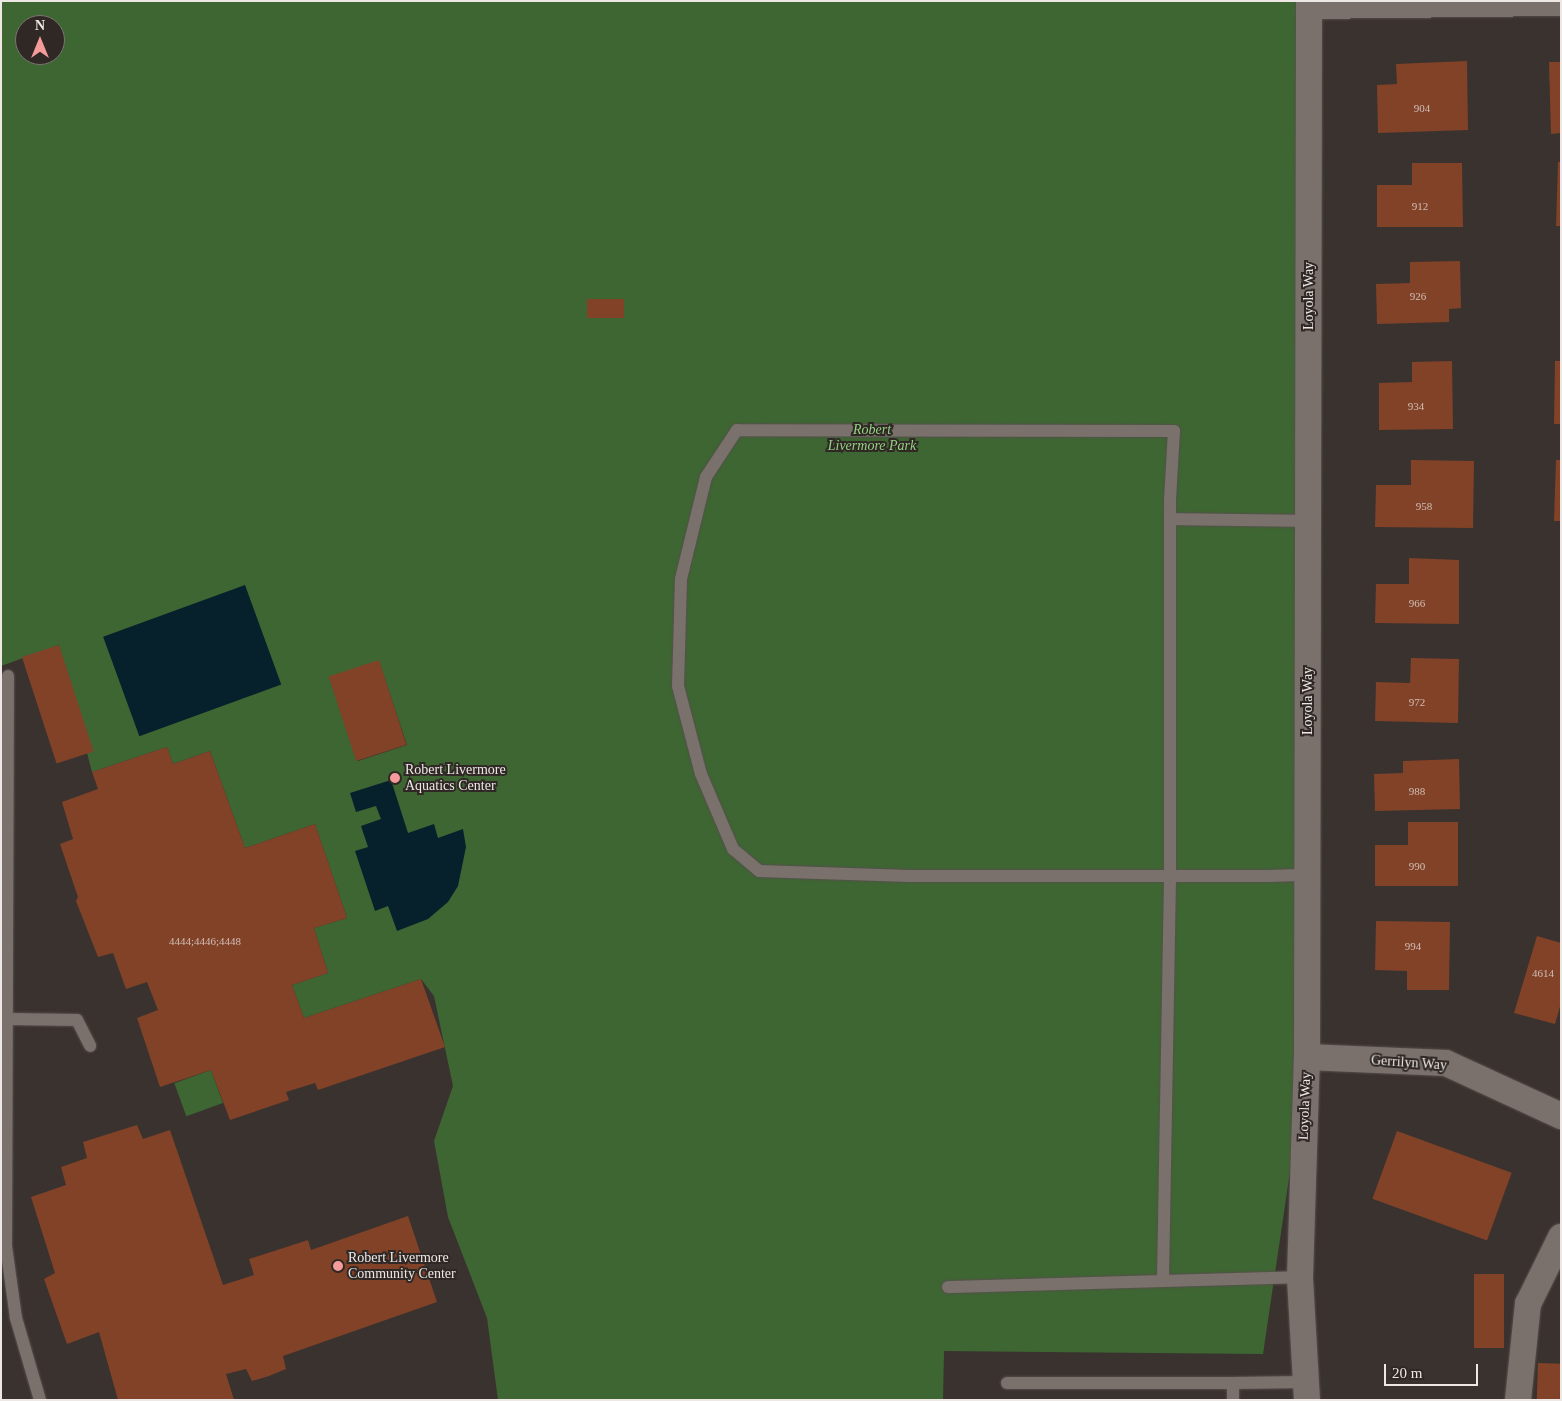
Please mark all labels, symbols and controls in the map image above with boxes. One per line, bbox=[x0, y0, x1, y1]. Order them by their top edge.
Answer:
north arrow bbox=[15, 15, 65, 65]
text: N bbox=[35, 18, 45, 33]
house number: 904 bbox=[1414, 101, 1430, 115]
house number: 912 bbox=[1412, 199, 1428, 213]
street label: Loyola Way bbox=[1301, 262, 1317, 330]
house number: 926 bbox=[1410, 289, 1426, 303]
house number: 934 bbox=[1408, 399, 1424, 413]
park label: Robert Livermore Park bbox=[828, 422, 916, 454]
house number: 958 bbox=[1416, 499, 1432, 513]
house number: 966 bbox=[1409, 596, 1425, 610]
street label: Loyola Way bbox=[1300, 667, 1316, 735]
house number: 972 bbox=[1409, 695, 1425, 709]
place label: Robert Livermore Aquatics Center bbox=[405, 762, 506, 794]
marker: Robert Livermore Aquatics Center bbox=[389, 772, 401, 784]
house number: 988 bbox=[1409, 784, 1425, 798]
house number: 990 bbox=[1409, 859, 1425, 873]
house number: 4444;4446;4448 bbox=[169, 934, 241, 948]
house number: 994 bbox=[1405, 939, 1421, 953]
house number: 4614 bbox=[1532, 966, 1554, 980]
street label: Gerrilyn Way bbox=[1370, 1052, 1448, 1074]
street label: Loyola Way bbox=[1295, 1071, 1315, 1141]
place label: Robert Livermore Community Center bbox=[348, 1250, 456, 1282]
marker: Robert Livermore Community Center bbox=[332, 1260, 344, 1272]
scale bar bbox=[1387, 1354, 1481, 1386]
text: 20 m bbox=[1392, 1365, 1422, 1381]

